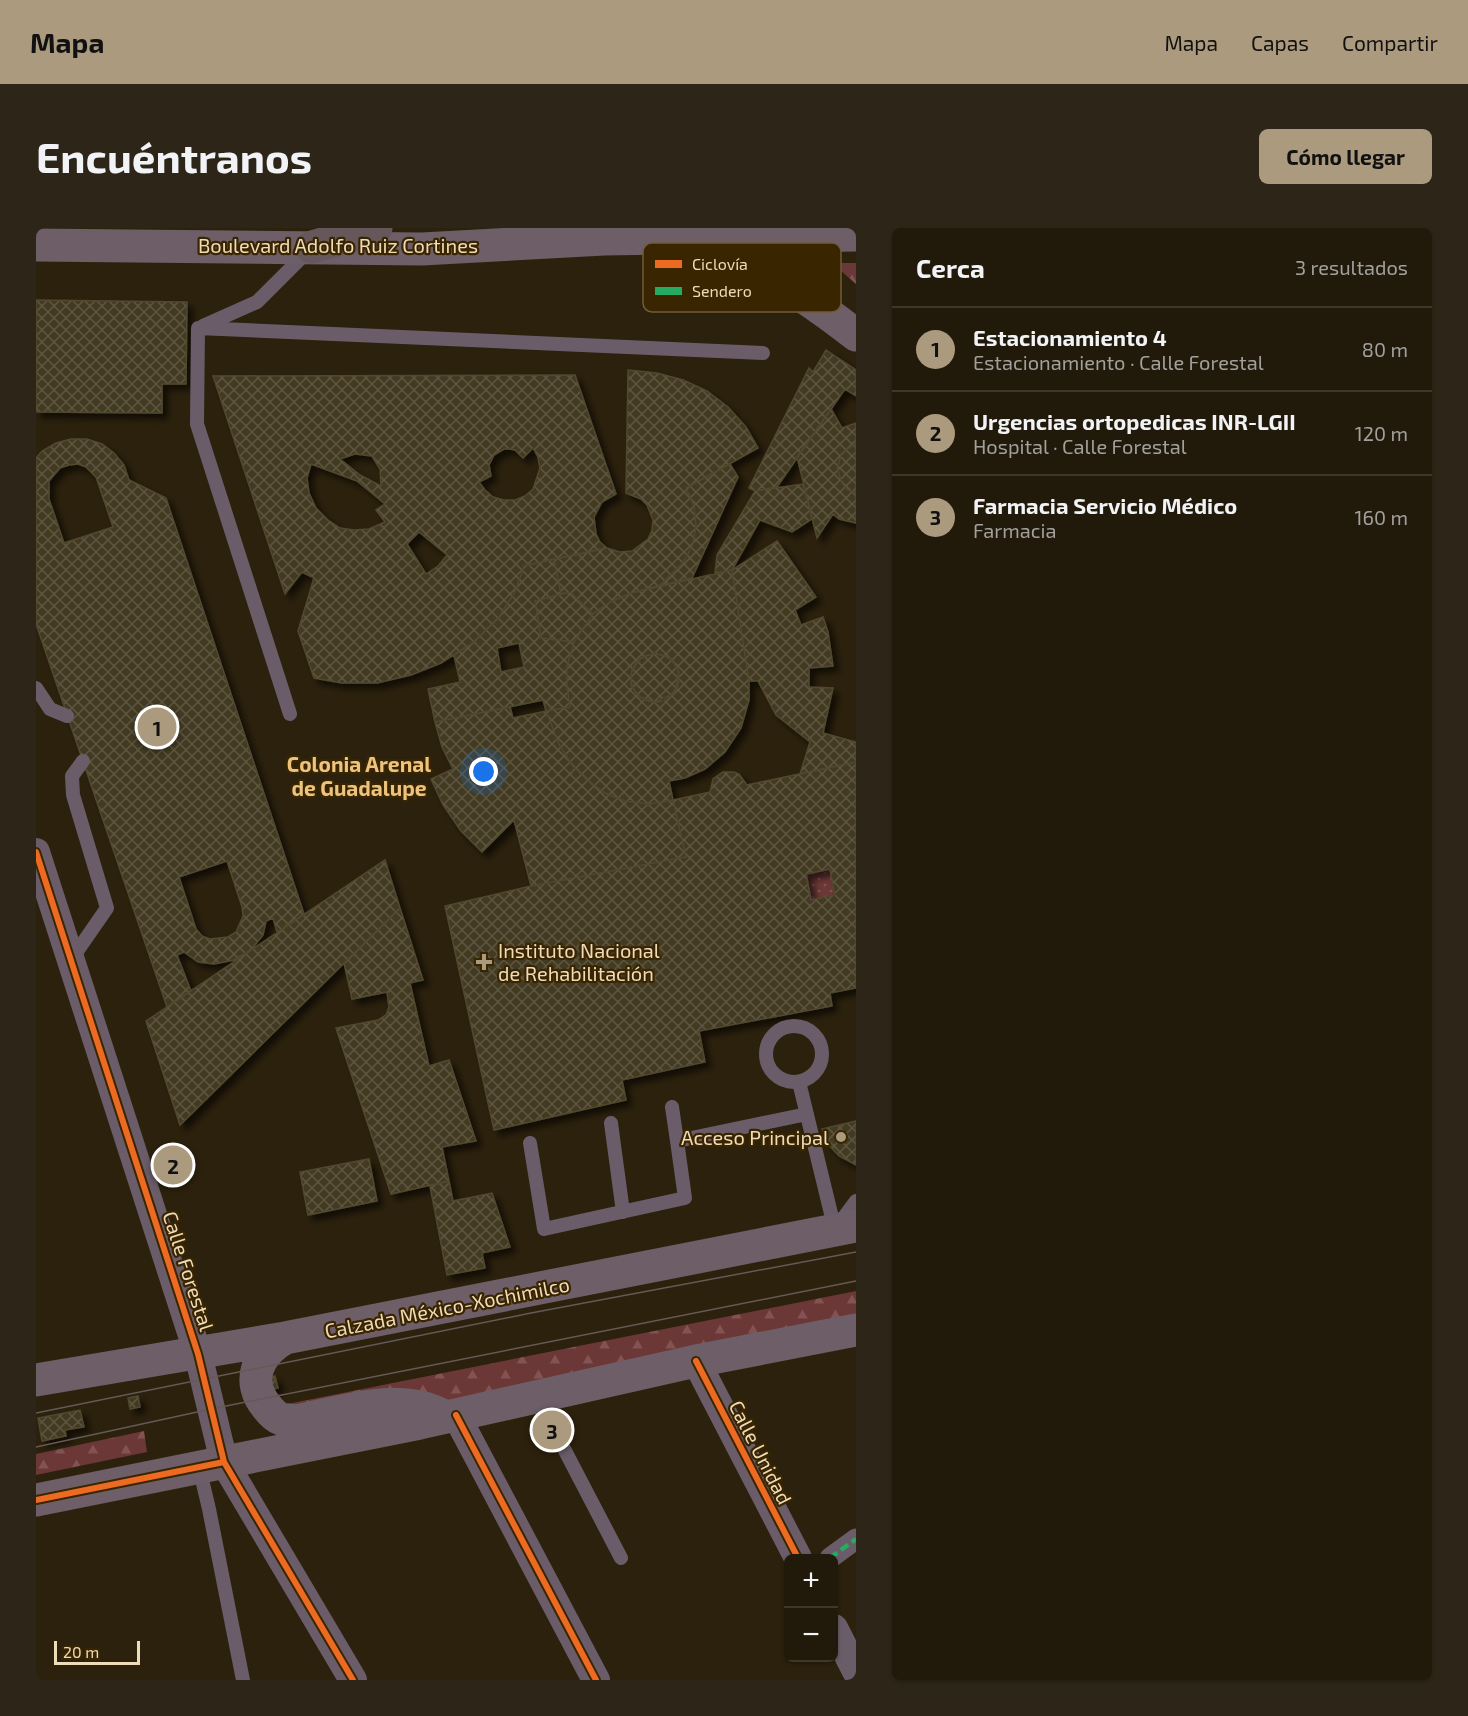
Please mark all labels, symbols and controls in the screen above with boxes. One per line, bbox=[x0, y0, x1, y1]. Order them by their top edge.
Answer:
text: Mapa bbox=[30, 25, 104, 59]
text: Mapa bbox=[1164, 30, 1218, 55]
text: Capas bbox=[1251, 30, 1309, 55]
text: Compartir bbox=[1342, 30, 1438, 55]
button: Cómo llegar bbox=[1259, 129, 1432, 184]
text: Encuéntranos bbox=[36, 131, 312, 181]
street label: Boulevard Adolfo Ruiz Cortines bbox=[198, 233, 478, 257]
legend bbox=[643, 243, 841, 312]
text: Cerca bbox=[916, 252, 985, 283]
text: Ciclovía bbox=[692, 254, 748, 273]
text: 3 resultados bbox=[1295, 255, 1408, 279]
text: Sendero bbox=[692, 281, 752, 300]
text: Estacionamiento 4 bbox=[973, 324, 1167, 350]
text: 1 bbox=[931, 337, 940, 361]
text: 80 m bbox=[1362, 337, 1408, 361]
text: Estacionamiento · Calle Forestal bbox=[973, 350, 1264, 374]
text: Urgencias ortopedicas INR-LGII bbox=[973, 408, 1296, 434]
text: 2 bbox=[930, 421, 941, 445]
text: 120 m bbox=[1355, 421, 1408, 445]
text: Hospital · Calle Forestal bbox=[973, 434, 1187, 458]
text: Farmacia Servicio Médico bbox=[973, 492, 1237, 518]
text: 3 bbox=[930, 505, 941, 529]
text: 160 m bbox=[1355, 505, 1408, 529]
text: Farmacia bbox=[973, 518, 1057, 542]
pin: 1 bbox=[138, 704, 176, 750]
district label: Colonia Arenal de Guadalupe bbox=[287, 751, 431, 800]
your location bbox=[469, 757, 498, 786]
place label: Instituto Nacional de Rehabilitación bbox=[498, 938, 660, 985]
marker: Instituto Nacional de Rehabilitación bbox=[475, 953, 493, 971]
place label: Acceso Principal bbox=[681, 1125, 829, 1149]
marker: Acceso Principal bbox=[834, 1130, 848, 1144]
pin: 2 bbox=[154, 1142, 192, 1188]
street label: Calle Forestal bbox=[158, 1208, 220, 1334]
street label: Calzada México-Xochimilco bbox=[323, 1271, 571, 1343]
street label: Calle Unidad bbox=[725, 1396, 797, 1508]
pin: 3 bbox=[532, 1408, 572, 1452]
map controls bbox=[784, 1554, 838, 1662]
button: + bbox=[784, 1554, 838, 1608]
button: − bbox=[784, 1608, 838, 1662]
scale bar bbox=[54, 1638, 140, 1666]
text: 20 m bbox=[63, 1642, 99, 1661]

